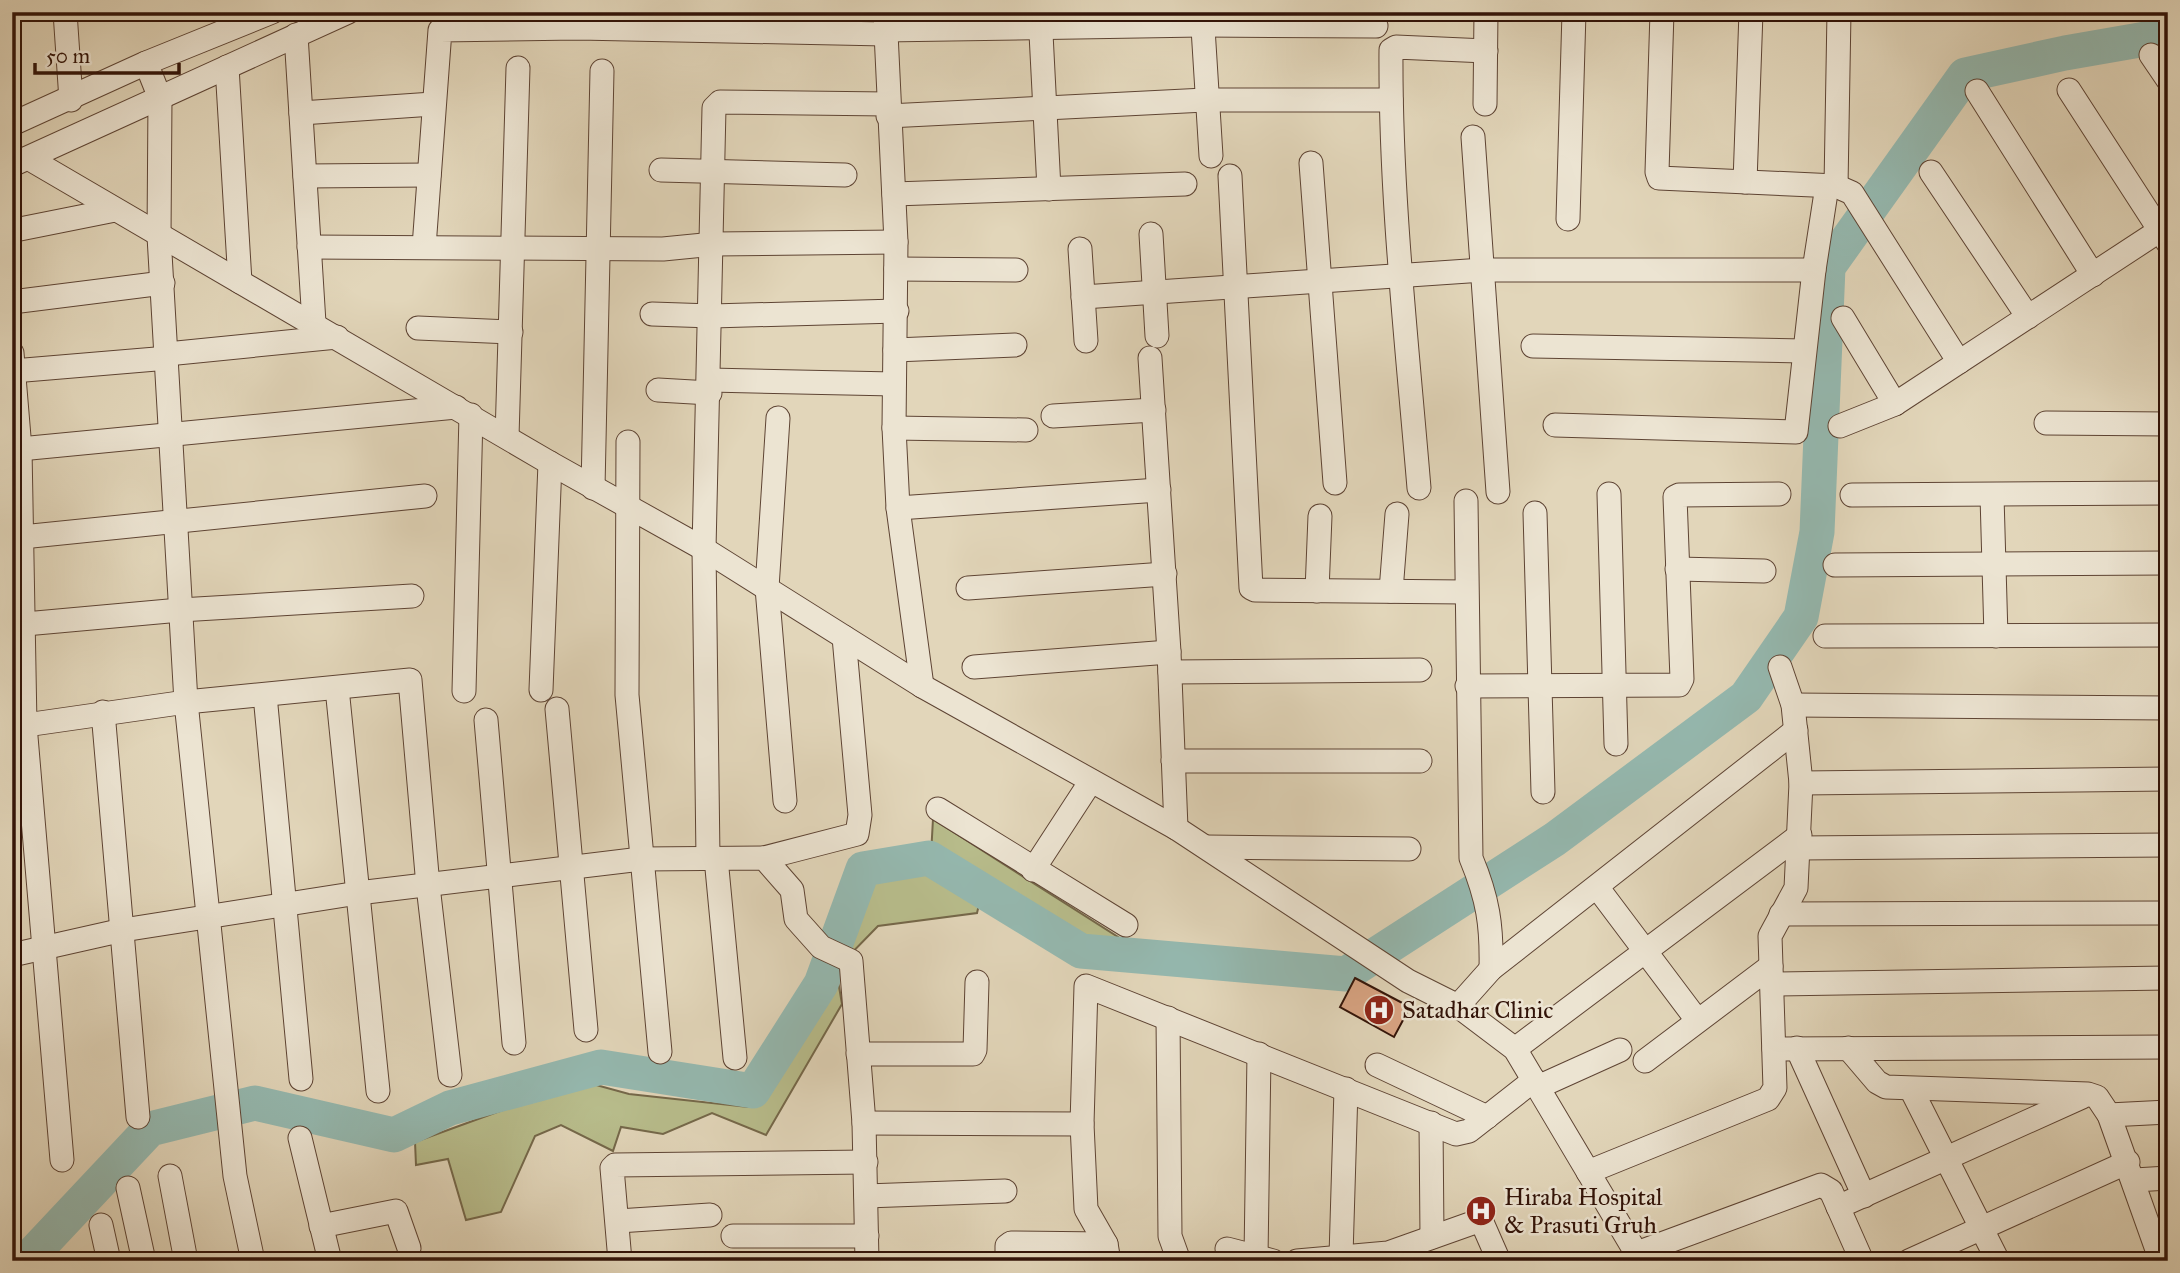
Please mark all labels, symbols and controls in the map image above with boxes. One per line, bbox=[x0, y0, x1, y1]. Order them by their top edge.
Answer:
scale bar bbox=[35, 32, 178, 76]
text: 50 m bbox=[46, 43, 91, 69]
hospital icon: Satadhar Clinic bbox=[1362, 993, 1396, 1027]
place label: Satadhar Clinic bbox=[1402, 995, 1553, 1025]
place label: Hiraba Hospital & Prasuti Gruh bbox=[1504, 1182, 1663, 1240]
hospital icon: Hiraba Hospital & Prasuti Gruh bbox=[1464, 1194, 1498, 1228]

